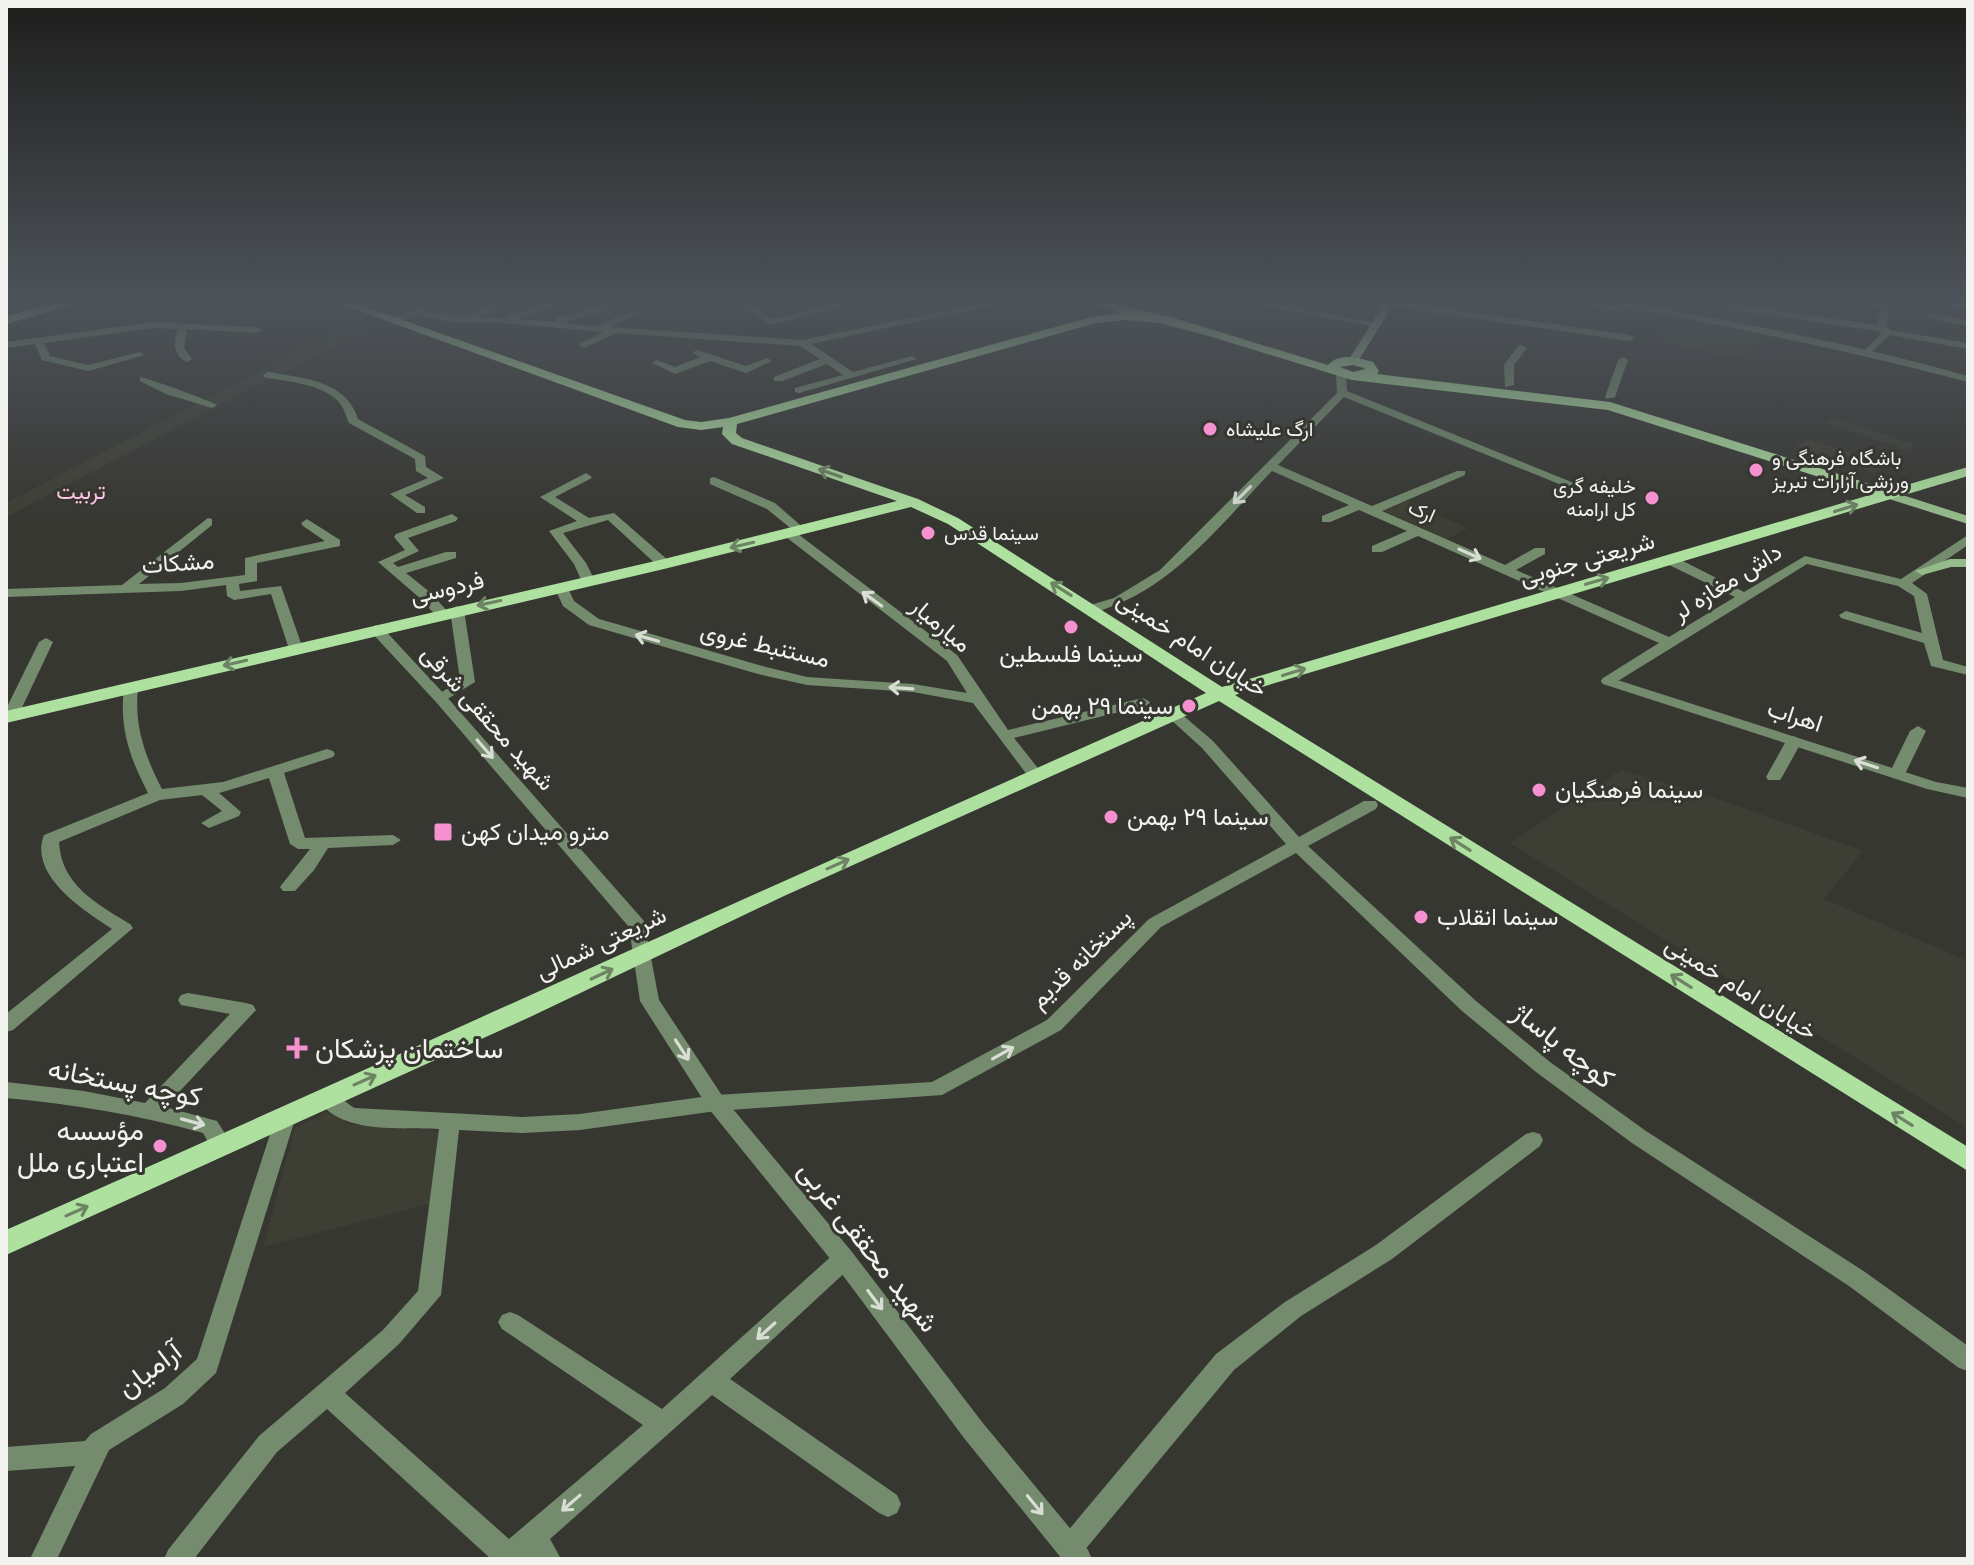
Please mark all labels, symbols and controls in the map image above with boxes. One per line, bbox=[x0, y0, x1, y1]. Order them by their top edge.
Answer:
place label: ارگ علیشاه bbox=[1226, 417, 1313, 442]
marker: ارگ علیشاه bbox=[1201, 420, 1219, 438]
place label: باشگاه فرهنگی و ورزشی آرارات تبریز bbox=[1771, 446, 1909, 494]
marker: باشگاه فرهنگی و ورزشی آرارات تبریز bbox=[1747, 461, 1765, 479]
one-way arrow bbox=[818, 465, 843, 479]
place label: خلیفه گری کل ارامنه bbox=[1553, 474, 1636, 522]
district label: تربیت bbox=[56, 478, 106, 505]
one-way arrow bbox=[1233, 485, 1252, 504]
marker: خلیفه گری کل ارامنه bbox=[1643, 489, 1661, 507]
street label: ارک bbox=[1404, 495, 1439, 528]
one-way arrow bbox=[1833, 500, 1859, 515]
place label: سینما قدس bbox=[944, 521, 1039, 545]
marker: سینما قدس bbox=[919, 524, 937, 542]
street label: شریعتی جنوبی bbox=[1516, 525, 1658, 593]
street label: داش مغازه لر bbox=[1666, 537, 1787, 628]
one-way arrow bbox=[729, 538, 755, 553]
street label: مشکات bbox=[141, 546, 215, 579]
one-way arrow bbox=[1458, 547, 1482, 562]
street label: فردوسی bbox=[407, 565, 487, 611]
one-way arrow bbox=[1583, 573, 1609, 588]
one-way arrow bbox=[1050, 581, 1073, 597]
street label: خیابان امام خمینی bbox=[1111, 584, 1273, 705]
one-way arrow bbox=[862, 590, 884, 607]
street label: میارمیار bbox=[904, 590, 978, 659]
one-way arrow bbox=[476, 596, 502, 611]
street label: مستنبط غروی bbox=[697, 616, 833, 674]
marker: سینما فلسطین bbox=[1062, 618, 1080, 636]
one-way arrow bbox=[635, 630, 661, 645]
street label: شهید محققی شرقی bbox=[415, 639, 561, 797]
place label: سینما فلسطین bbox=[999, 639, 1143, 668]
one-way arrow bbox=[223, 656, 249, 671]
one-way arrow bbox=[1282, 663, 1307, 678]
one-way arrow bbox=[888, 680, 915, 695]
place label: سینما ٢٩ بهمن bbox=[1031, 691, 1173, 721]
street label: اهراب bbox=[1764, 693, 1826, 739]
marker: سینما ٢٩ بهمن bbox=[1180, 697, 1198, 715]
one-way arrow bbox=[476, 739, 494, 759]
one-way arrow bbox=[1854, 756, 1879, 771]
place label: سینما فرهنگیان bbox=[1555, 775, 1703, 805]
marker: سینما فرهنگیان bbox=[1530, 781, 1548, 799]
place label: سینما ۲۹ بهمن bbox=[1127, 802, 1269, 832]
marker: سینما ۲۹ بهمن bbox=[1102, 808, 1120, 826]
place label: مترو میدان کهن bbox=[461, 817, 610, 847]
marker: مترو میدان کهن bbox=[432, 821, 454, 843]
one-way arrow bbox=[1449, 836, 1472, 852]
one-way arrow bbox=[825, 856, 849, 871]
street label: شریعتی شمالی bbox=[531, 900, 671, 986]
place label: سینما انقلاب bbox=[1437, 902, 1558, 931]
street label: پستخانه قدیم bbox=[1024, 903, 1139, 1016]
marker: سینما انقلاب bbox=[1412, 908, 1430, 926]
street label: خیابان امام خمینی bbox=[1659, 929, 1823, 1048]
one-way arrow bbox=[589, 966, 613, 981]
one-way arrow bbox=[1670, 973, 1693, 989]
street label: کوچه پاساژ bbox=[1504, 994, 1622, 1097]
place label: ساختمان پزشکان bbox=[315, 1031, 503, 1067]
marker: ساختمان پزشکان bbox=[286, 1037, 308, 1059]
one-way arrow bbox=[675, 1038, 691, 1061]
one-way arrow bbox=[991, 1044, 1015, 1060]
street label: کوچه پستخانه bbox=[45, 1050, 205, 1116]
one-way arrow bbox=[352, 1072, 376, 1087]
one-way arrow bbox=[1891, 1110, 1914, 1126]
place label: مؤسسه اعتباری ملل bbox=[17, 1113, 144, 1180]
one-way arrow bbox=[179, 1115, 205, 1130]
marker: مؤسسه اعتباری ملل bbox=[151, 1137, 169, 1155]
street label: شهید محققی غربی bbox=[791, 1153, 947, 1339]
one-way arrow bbox=[64, 1203, 89, 1218]
one-way arrow bbox=[866, 1289, 883, 1310]
one-way arrow bbox=[756, 1321, 776, 1339]
street label: آرامیان bbox=[110, 1332, 191, 1405]
one-way arrow bbox=[562, 1494, 582, 1512]
one-way arrow bbox=[1026, 1494, 1044, 1515]

